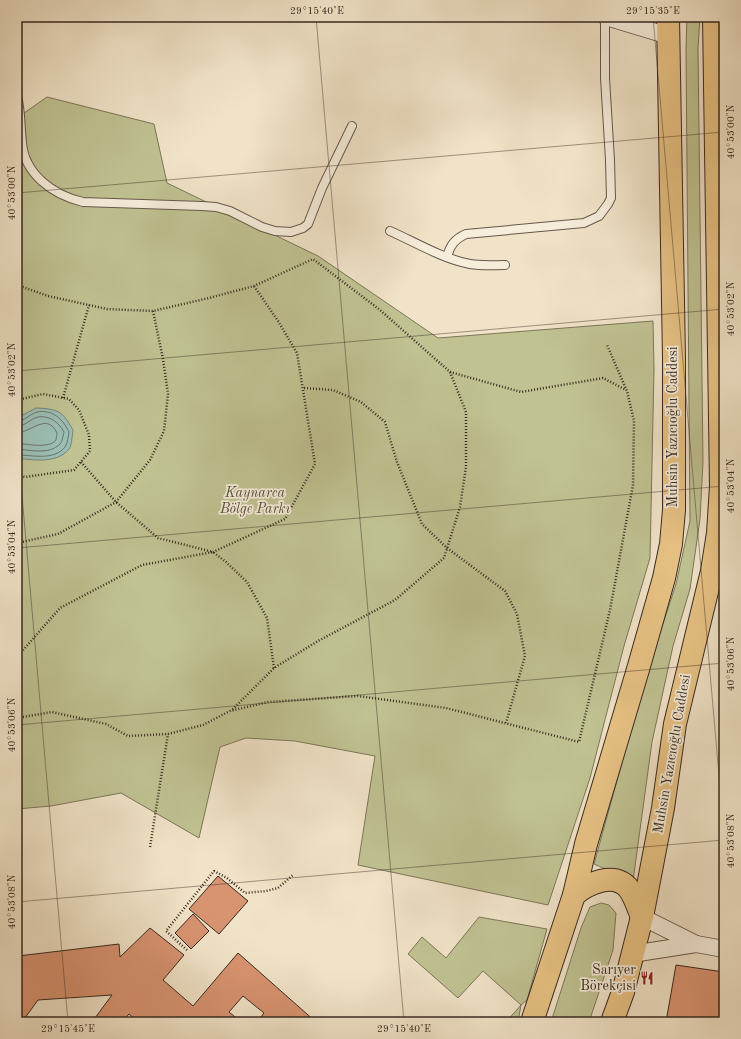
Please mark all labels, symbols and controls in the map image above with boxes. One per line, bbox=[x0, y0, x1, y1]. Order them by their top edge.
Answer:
text: 29°15'40"E bbox=[290, 6, 344, 16]
text: 29°15'35"E bbox=[626, 6, 680, 16]
text: 40°53'00"N bbox=[726, 104, 736, 159]
text: 40°53'00"N bbox=[7, 165, 17, 220]
text: 40°53'02"N bbox=[726, 281, 736, 336]
text: 40°53'02"N bbox=[7, 342, 17, 397]
street label: Muhsin Yazıcıoğlu Caddesi bbox=[666, 346, 680, 508]
text: 40°53'04"N bbox=[726, 458, 736, 513]
park label: Kaynarca Bölge Parkı bbox=[219, 486, 290, 517]
text: 40°53'04"N bbox=[7, 519, 17, 574]
text: 40°53'06"N bbox=[726, 636, 736, 691]
street label: Muhsin Yazıcıoğlu Caddesi bbox=[651, 673, 693, 835]
text: 40°53'06"N bbox=[7, 697, 17, 752]
text: 40°53'08"N bbox=[726, 813, 736, 868]
text: 40°53'08"N bbox=[7, 874, 17, 929]
place label: Sarıyer Börekçisi bbox=[580, 963, 636, 993]
restaurant icon: Sarıyer Börekçisi bbox=[639, 970, 655, 986]
text: 29°15'45"E bbox=[41, 1024, 95, 1034]
text: 29°15'40"E bbox=[377, 1024, 431, 1034]

